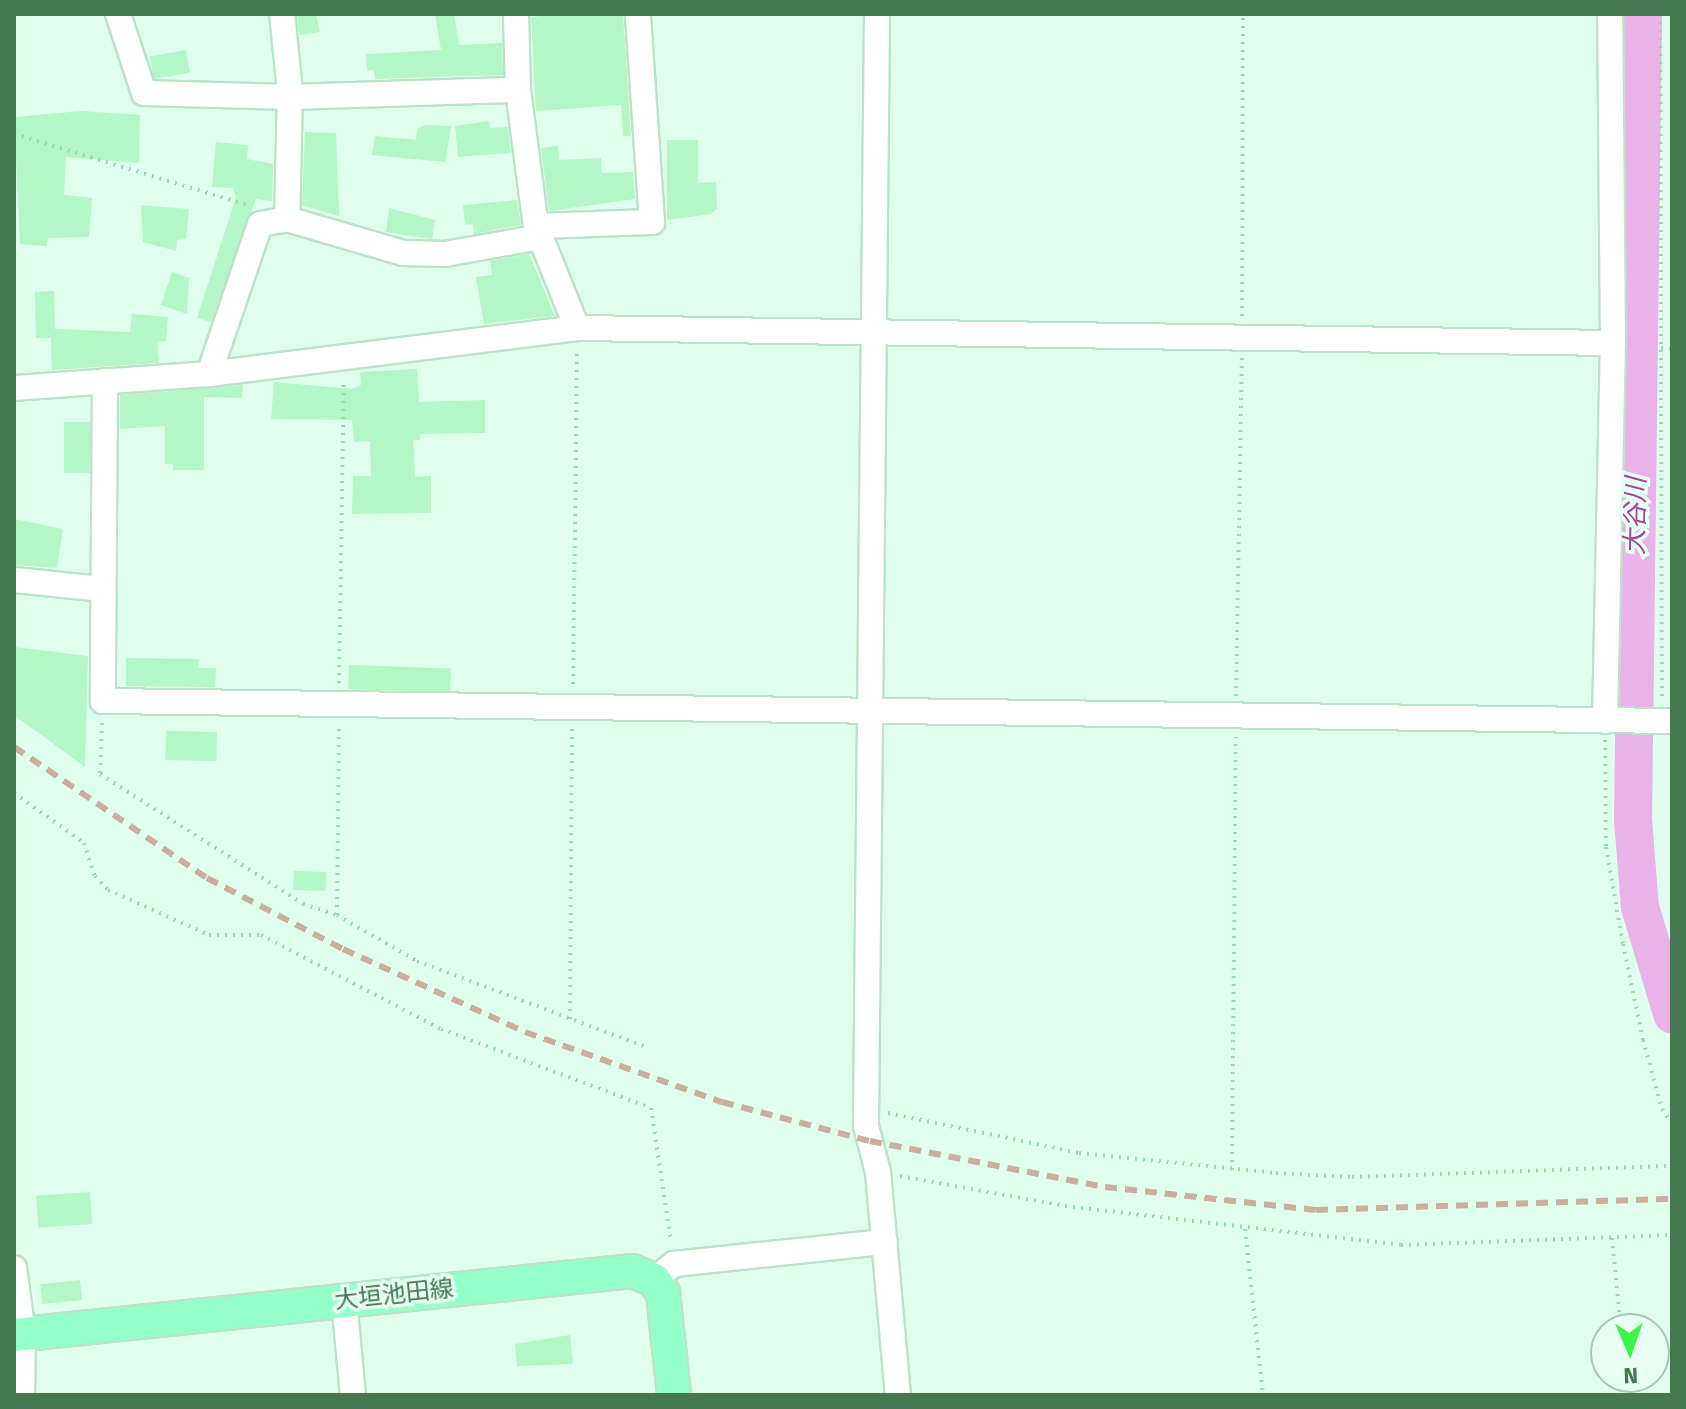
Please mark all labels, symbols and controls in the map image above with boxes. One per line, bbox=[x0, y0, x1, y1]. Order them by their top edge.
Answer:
water label: 大谷川 bbox=[1620, 477, 1652, 555]
street label: 大垣池田線 bbox=[333, 1274, 455, 1316]
north arrow bbox=[1590, 1313, 1670, 1393]
text: N bbox=[1623, 1362, 1639, 1389]

